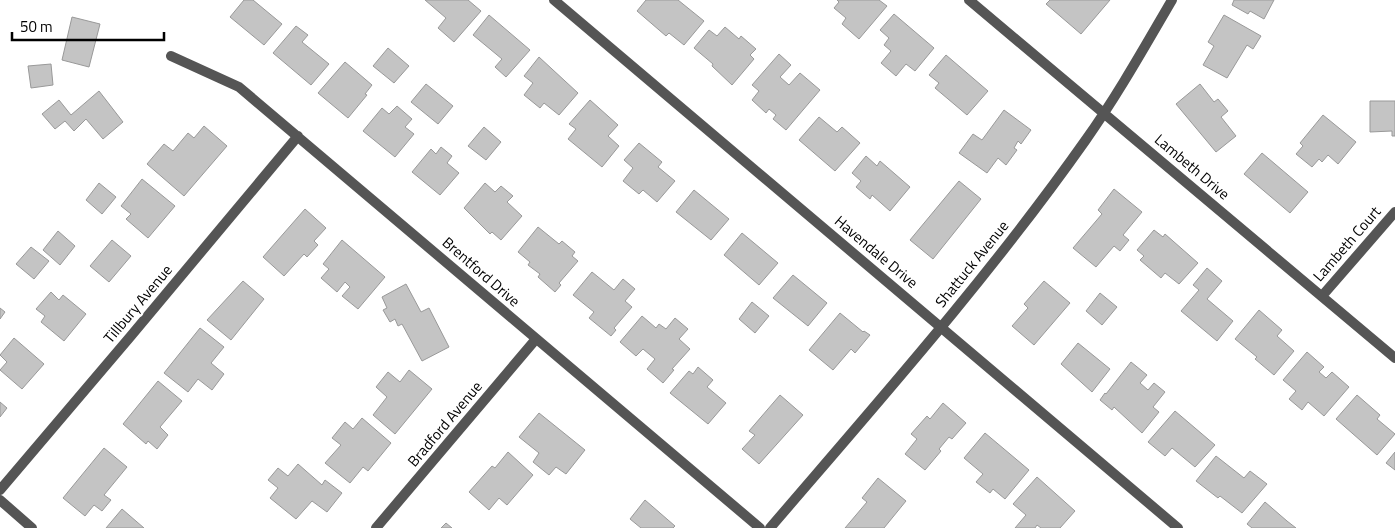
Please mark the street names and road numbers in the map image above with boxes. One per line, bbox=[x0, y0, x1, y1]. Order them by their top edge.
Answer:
street label: Lambeth Drive bbox=[1150, 128, 1235, 205]
street label: Lambeth Court bbox=[1307, 200, 1386, 287]
street label: Havendale Drive bbox=[830, 210, 923, 293]
street label: Shattuck Avenue bbox=[929, 215, 1014, 312]
street label: Brentford Drive bbox=[437, 231, 525, 312]
street label: Tillbury Avenue bbox=[98, 259, 177, 348]
street label: Bradford Avenue bbox=[402, 376, 487, 472]

